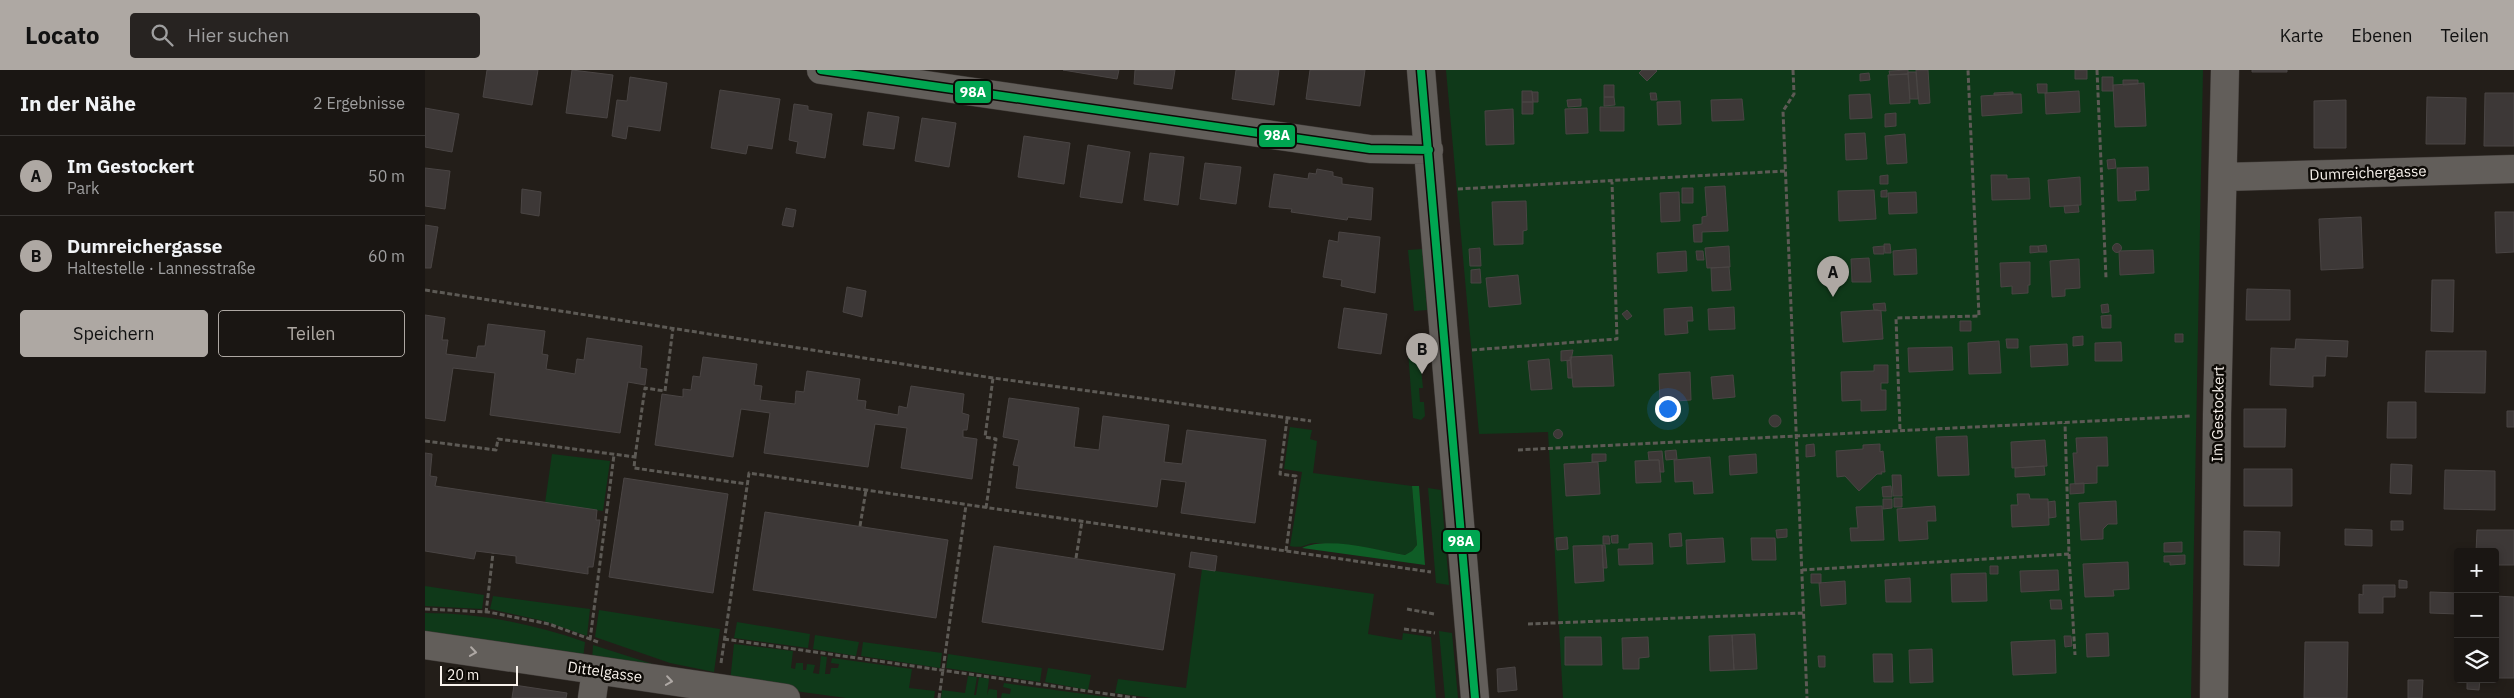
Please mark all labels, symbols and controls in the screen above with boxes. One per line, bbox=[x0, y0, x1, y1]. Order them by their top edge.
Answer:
search box bbox=[130, 13, 480, 58]
text: Locato bbox=[25, 19, 100, 51]
icon: search bbox=[148, 21, 176, 49]
text: Hier suchen bbox=[188, 23, 289, 47]
text: Karte bbox=[2280, 24, 2323, 47]
text: Ebenen bbox=[2351, 24, 2412, 47]
text: Teilen bbox=[2440, 24, 2489, 47]
line badge: 98A bbox=[954, 80, 992, 104]
text: 98A bbox=[960, 83, 987, 101]
text: In der Nähe bbox=[20, 89, 136, 117]
text: 2 Ergebnisse bbox=[313, 93, 405, 113]
line badge: 98A bbox=[1258, 124, 1296, 148]
text: 98A bbox=[1264, 126, 1291, 144]
text: Im Gestockert bbox=[67, 154, 194, 178]
street label: Dumreichergasse bbox=[2309, 161, 2427, 184]
text: A bbox=[31, 166, 41, 186]
text: 50 m bbox=[368, 166, 405, 186]
text: Park bbox=[67, 178, 99, 198]
text: Dumreichergasse bbox=[67, 234, 222, 258]
text: B bbox=[31, 246, 41, 266]
text: 60 m bbox=[368, 246, 405, 266]
pin: A bbox=[1817, 256, 1849, 297]
text: Haltestelle · Lannesstraße bbox=[67, 258, 256, 278]
button: Speichern bbox=[20, 310, 208, 357]
button: Teilen bbox=[218, 310, 405, 357]
pin: B bbox=[1406, 333, 1438, 374]
street label: Im Gestockert bbox=[2207, 366, 2228, 462]
your location bbox=[1655, 396, 1681, 422]
line badge: 98A bbox=[1442, 529, 1481, 553]
text: 98A bbox=[1448, 532, 1475, 550]
map controls bbox=[2454, 548, 2499, 683]
button: + bbox=[2454, 548, 2499, 593]
button: − bbox=[2454, 593, 2499, 638]
button: layers bbox=[2454, 638, 2499, 683]
one-way arrow bbox=[469, 647, 478, 657]
street label: Dittelgasse bbox=[567, 657, 644, 686]
scale bar bbox=[440, 663, 517, 686]
text: 20 m bbox=[447, 666, 479, 684]
one-way arrow bbox=[665, 675, 673, 686]

